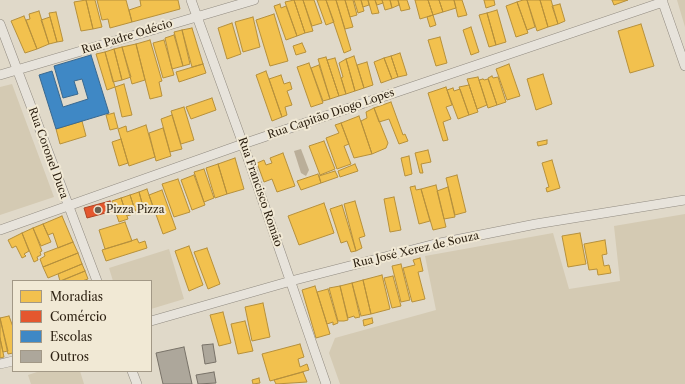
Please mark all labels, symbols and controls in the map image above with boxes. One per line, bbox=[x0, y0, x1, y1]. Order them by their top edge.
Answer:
street label: Rua Padre Odécio bbox=[80, 17, 174, 57]
street label: Rua Capitão Diogo Lopes bbox=[266, 86, 396, 142]
street label: Rua Coronel Duca bbox=[25, 105, 71, 201]
street label: Rua Francisco Romão bbox=[235, 136, 285, 248]
place label: Pizza Pizza bbox=[106, 203, 164, 217]
marker: Pizza Pizza bbox=[93, 205, 103, 215]
street label: Rua José Xerez de Souza bbox=[352, 229, 480, 271]
legend bbox=[12, 280, 152, 372]
text: Moradias bbox=[50, 289, 103, 304]
text: Comércio bbox=[50, 309, 107, 324]
text: Escolas bbox=[50, 329, 92, 344]
text: Outros bbox=[50, 349, 89, 364]

